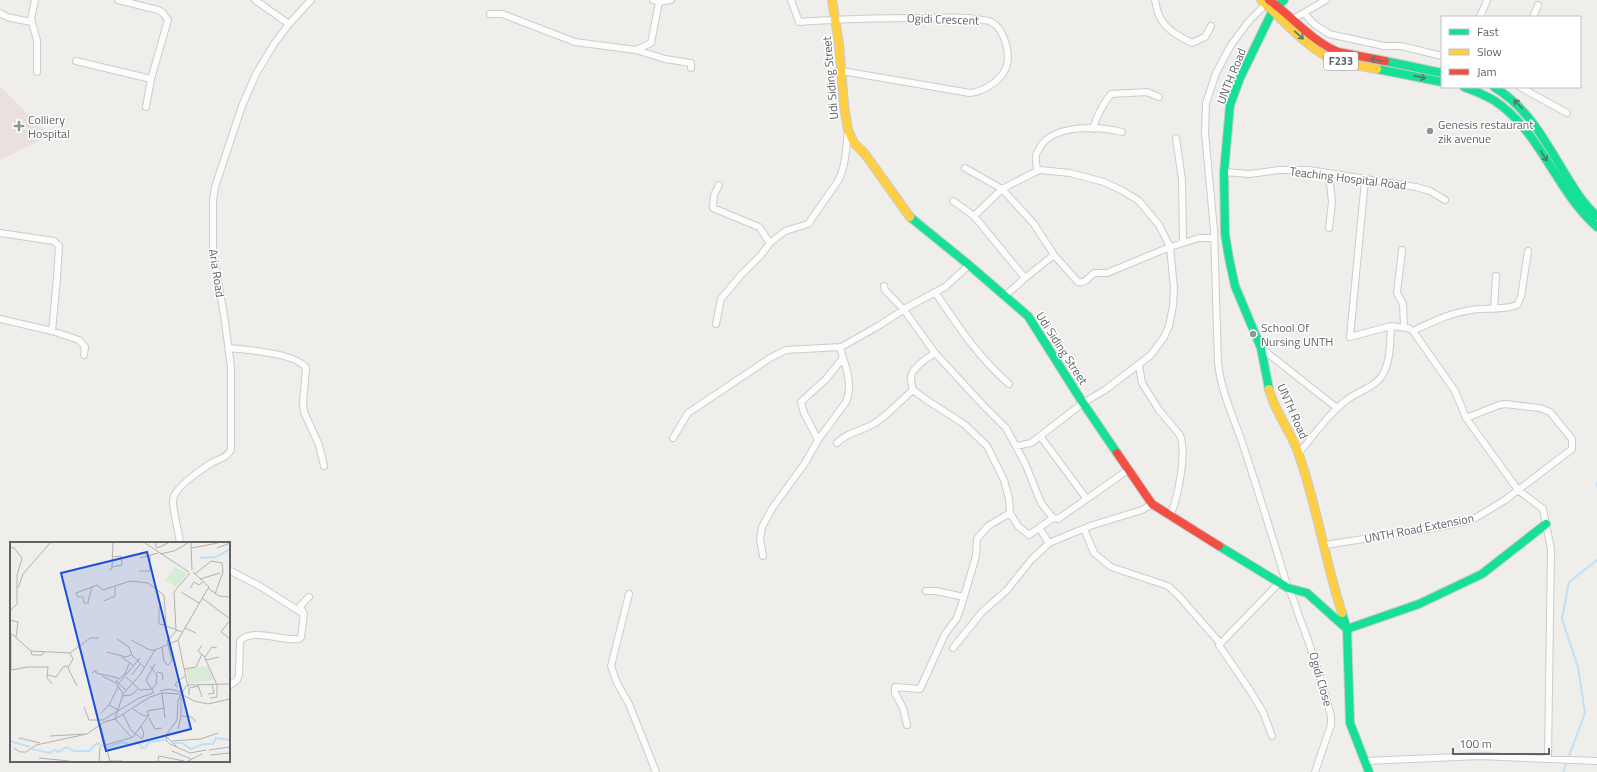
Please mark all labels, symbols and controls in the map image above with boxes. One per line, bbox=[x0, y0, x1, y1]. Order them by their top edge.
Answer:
street label: Ogidi Crescent bbox=[907, 8, 980, 30]
legend bbox=[1441, 16, 1581, 88]
text: Fast bbox=[1477, 22, 1500, 41]
one-way arrow bbox=[1294, 31, 1305, 40]
street label: Udi Siding Street bbox=[817, 35, 843, 120]
text: Slow bbox=[1477, 42, 1502, 61]
street label: UNTH Road bbox=[1211, 45, 1251, 107]
road number: F233 bbox=[1324, 52, 1358, 70]
one-way arrow bbox=[1370, 56, 1383, 64]
text: Jam bbox=[1477, 62, 1497, 81]
one-way arrow bbox=[1413, 74, 1426, 82]
one-way arrow bbox=[1513, 99, 1523, 109]
place label: Colliery Hospital bbox=[28, 110, 70, 143]
place label: Genesis restaurant zik avenue bbox=[1438, 115, 1534, 148]
marker: Colliery Hospital bbox=[13, 120, 25, 132]
marker: Genesis restaurant zik avenue bbox=[1425, 126, 1435, 136]
one-way arrow bbox=[1540, 150, 1548, 161]
street label: Teaching Hospital Road bbox=[1289, 161, 1407, 195]
street label: Aria Road bbox=[204, 248, 230, 298]
street label: Udi Siding Street bbox=[1031, 308, 1093, 389]
place label: School Of Nursing UNTH bbox=[1261, 318, 1333, 351]
marker: School Of Nursing UNTH bbox=[1248, 329, 1258, 339]
street label: UNTH Road bbox=[1272, 380, 1314, 442]
street label: UNTH Road Extension bbox=[1363, 508, 1475, 548]
inset map bbox=[10, 542, 230, 762]
street label: Ogidi Close bbox=[1304, 650, 1338, 708]
scale bar bbox=[1453, 730, 1549, 756]
text: 100 m bbox=[1459, 734, 1492, 753]

